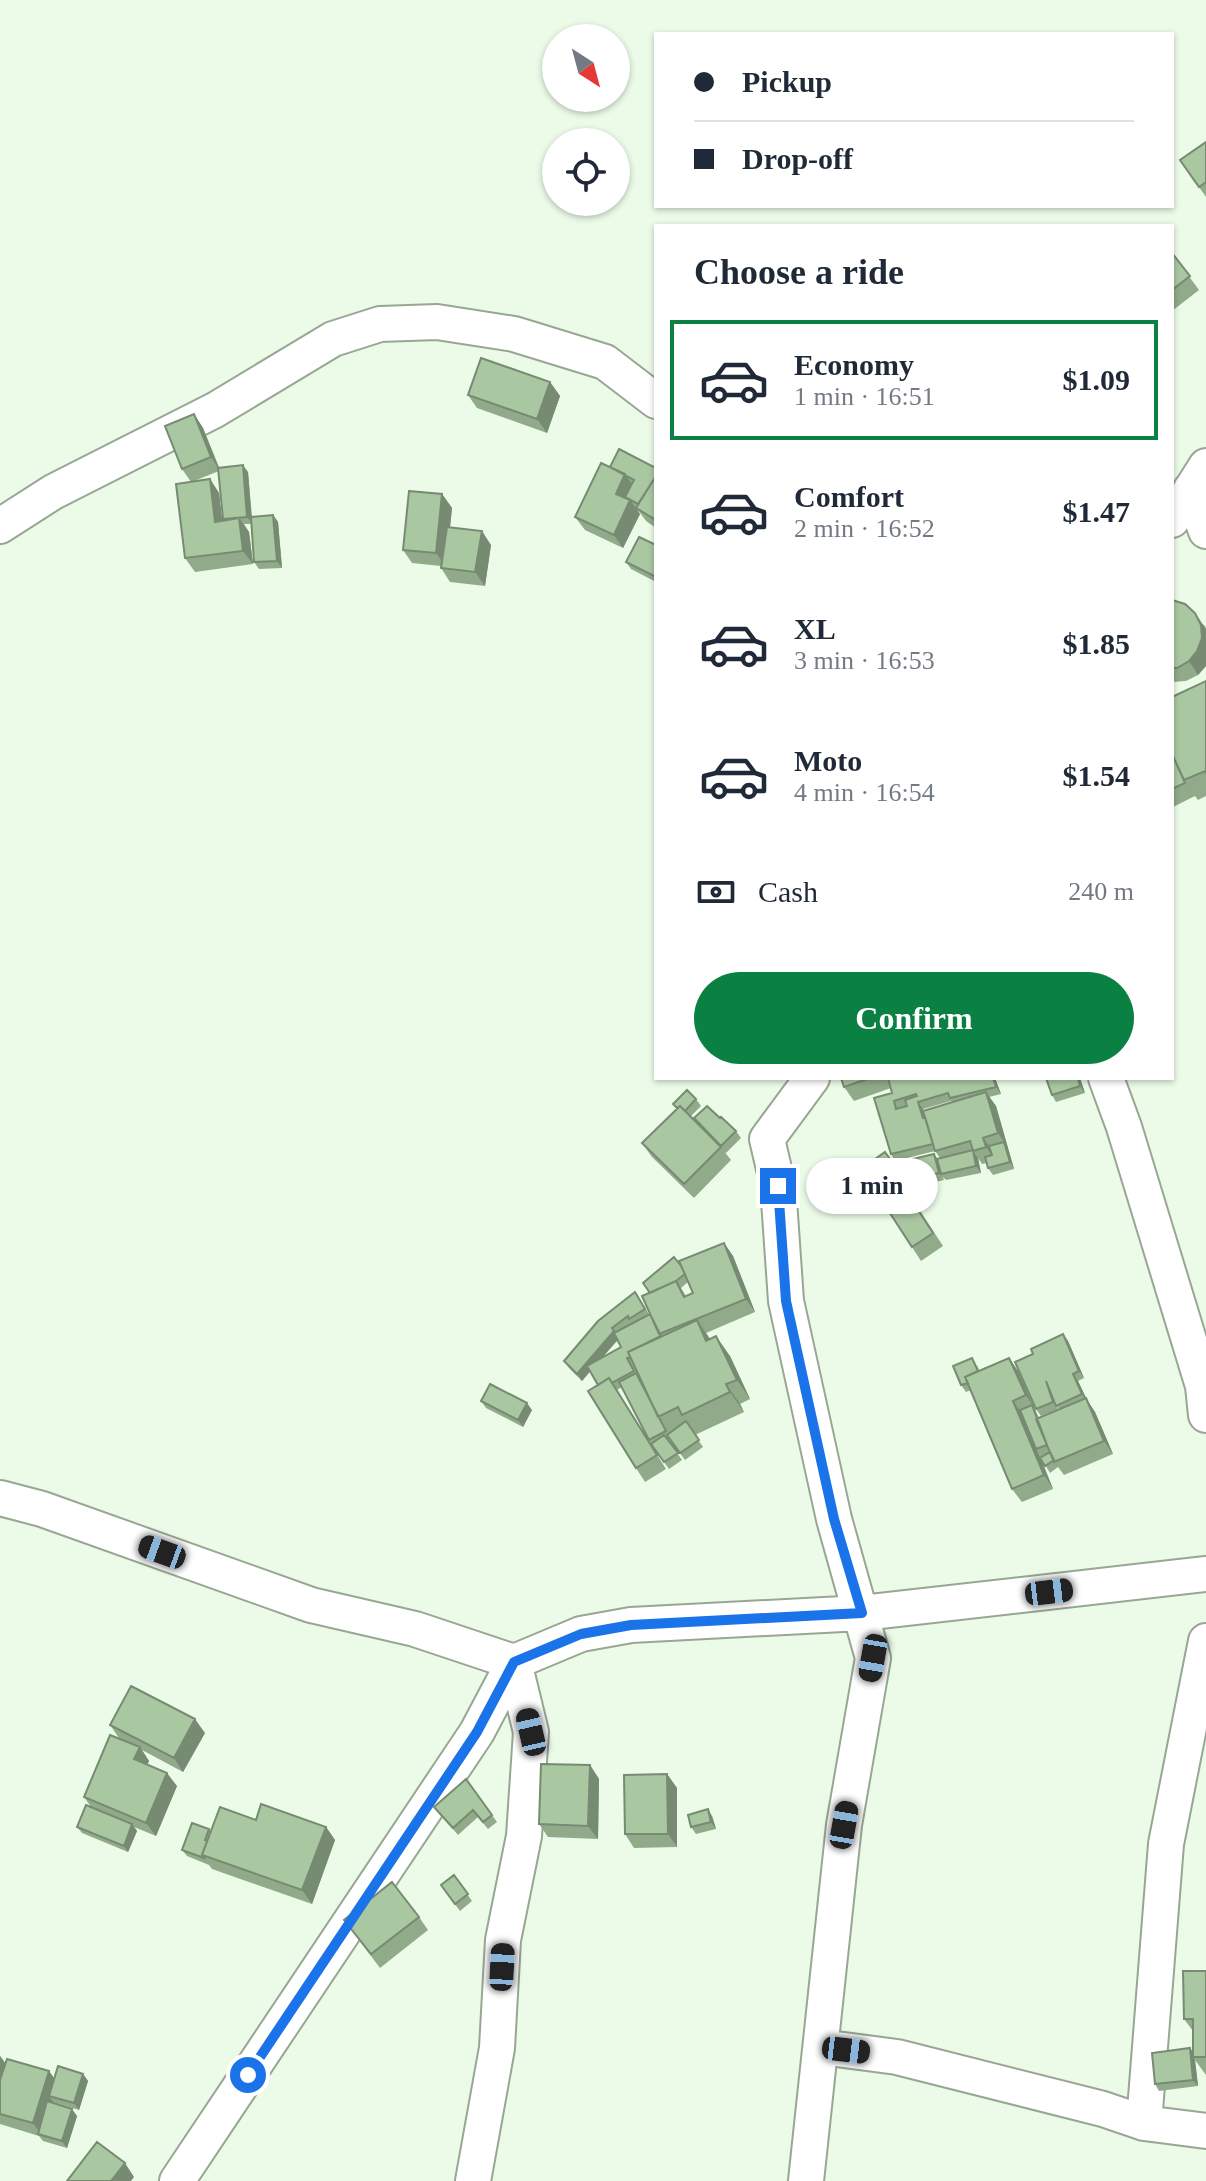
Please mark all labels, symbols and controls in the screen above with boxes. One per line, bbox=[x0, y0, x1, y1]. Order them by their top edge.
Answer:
north arrow bbox=[542, 24, 630, 112]
map controls bbox=[542, 24, 630, 216]
text: Pickup bbox=[742, 65, 832, 98]
button: locate bbox=[542, 128, 630, 216]
text: Drop-off bbox=[742, 142, 853, 175]
text: Choose a ride bbox=[694, 252, 904, 292]
icon: car bbox=[698, 344, 770, 416]
text: Economy bbox=[794, 348, 914, 381]
text: $1.09 bbox=[1063, 363, 1130, 396]
text: 1 min · 16:51 bbox=[794, 382, 935, 411]
icon: car bbox=[698, 476, 770, 548]
text: Comfort bbox=[794, 480, 904, 513]
text: $1.47 bbox=[1063, 495, 1130, 528]
text: 2 min · 16:52 bbox=[794, 514, 935, 543]
icon: car bbox=[698, 608, 770, 680]
text: XL bbox=[794, 612, 836, 645]
text: $1.85 bbox=[1063, 627, 1130, 660]
text: 3 min · 16:53 bbox=[794, 646, 935, 675]
icon: car bbox=[698, 740, 770, 812]
text: Moto bbox=[794, 744, 862, 777]
text: $1.54 bbox=[1063, 759, 1130, 792]
text: 4 min · 16:54 bbox=[794, 778, 935, 807]
icon: cash bbox=[694, 870, 738, 914]
text: Cash bbox=[758, 875, 818, 908]
text: 240 m bbox=[1068, 877, 1134, 906]
button: Confirm bbox=[694, 972, 1134, 1064]
callout: 1 min bbox=[806, 1158, 938, 1214]
route end bbox=[760, 1168, 796, 1204]
text: 1 min bbox=[841, 1171, 903, 1200]
car bbox=[135, 1533, 189, 1571]
car bbox=[1024, 1577, 1074, 1607]
car bbox=[857, 1632, 889, 1684]
car bbox=[514, 1706, 548, 1758]
car bbox=[828, 1799, 860, 1851]
car bbox=[489, 1942, 515, 1992]
car bbox=[821, 2035, 871, 2065]
route start bbox=[230, 2057, 266, 2093]

